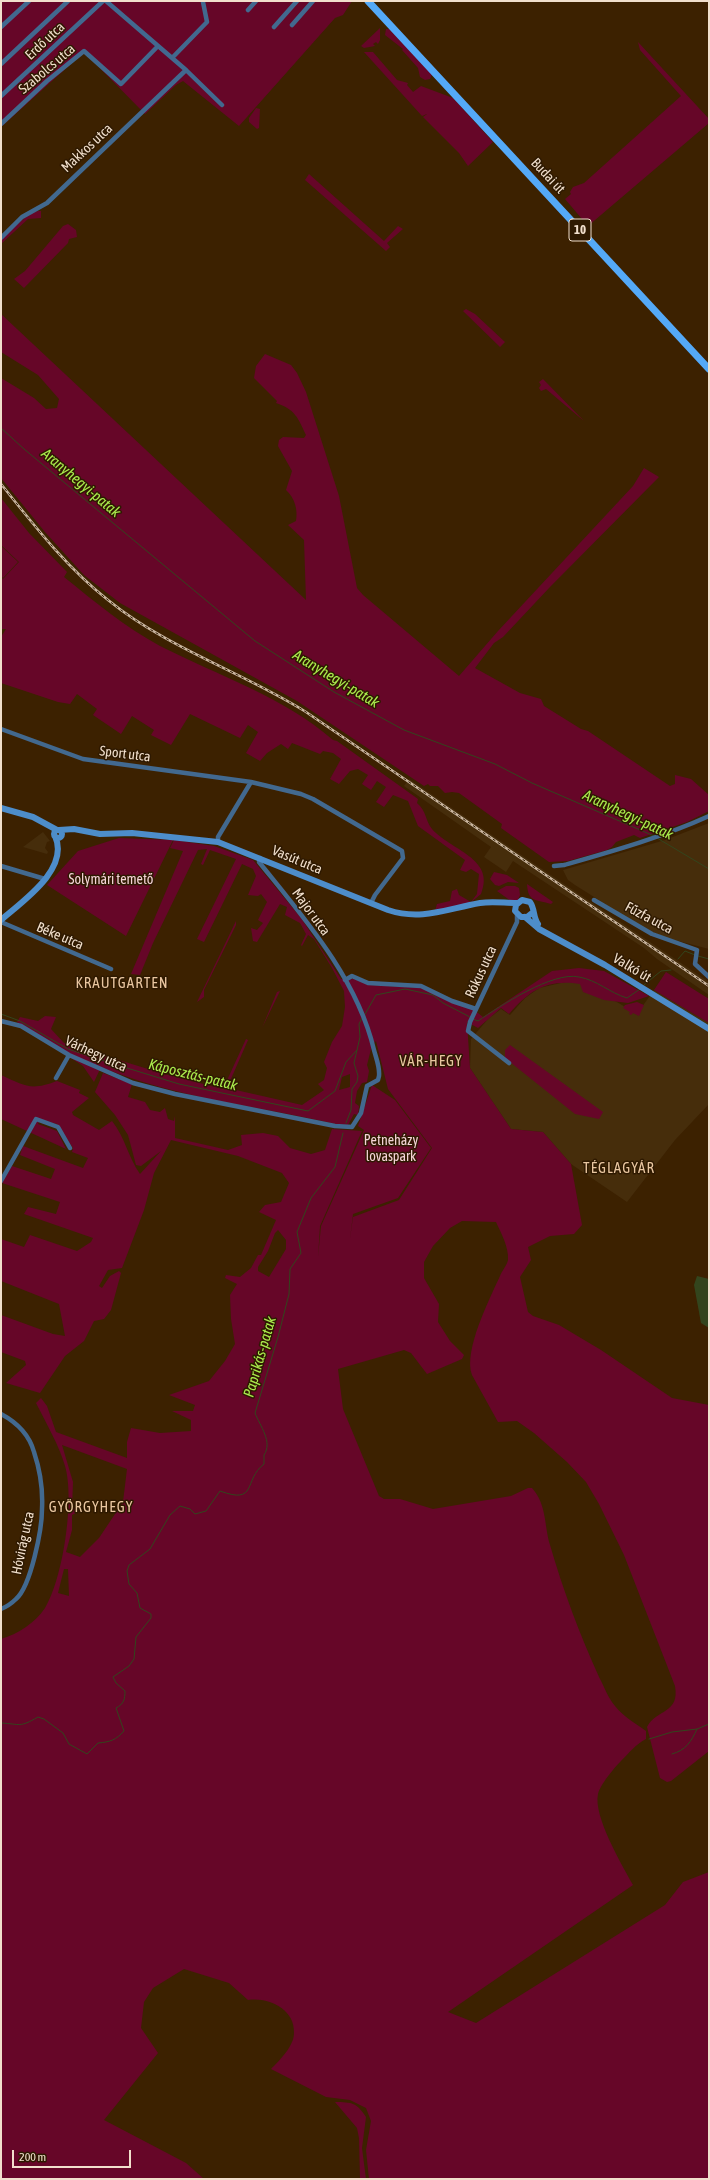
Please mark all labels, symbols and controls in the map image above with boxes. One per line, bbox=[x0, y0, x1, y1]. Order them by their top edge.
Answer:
street label: Erdő utca bbox=[22, 19, 68, 63]
street label: Szabolcs utca bbox=[15, 41, 79, 97]
street label: Makkos utca bbox=[58, 120, 116, 176]
street label: Budai út bbox=[527, 155, 569, 197]
road number: 10 bbox=[569, 219, 591, 241]
water label: Aranyhegyi-patak bbox=[38, 445, 124, 521]
water label: Aranyhegyi-patak bbox=[289, 646, 383, 712]
street label: Sport utca bbox=[98, 743, 152, 765]
water label: Aranyhegyi-patak bbox=[580, 786, 676, 844]
street label: Vasút utca bbox=[269, 842, 325, 878]
park label: Solymári temető bbox=[69, 872, 153, 888]
street label: Major utca bbox=[288, 885, 334, 939]
street label: Fűzfa utca bbox=[622, 898, 676, 938]
street label: Béke utca bbox=[34, 919, 86, 953]
street label: Rókus utca bbox=[462, 943, 500, 1001]
street label: Valkó út bbox=[610, 950, 654, 986]
district label: KRAUTGARTEN bbox=[76, 974, 168, 992]
street label: Várhegy utca bbox=[62, 1032, 130, 1076]
district label: VÁR-HEGY bbox=[399, 1052, 463, 1070]
water label: Káposztás-patak bbox=[147, 1055, 239, 1095]
park label: Petneházy lovaspark bbox=[364, 1133, 418, 1166]
district label: TÉGLAGYÁR bbox=[583, 1159, 655, 1177]
water label: Paprikás-patak bbox=[240, 1314, 280, 1400]
district label: GYÖRGYHEGY bbox=[49, 1498, 133, 1516]
street label: Hóvirág utca bbox=[8, 1510, 38, 1576]
scale bar bbox=[14, 2142, 133, 2168]
text: 200 m bbox=[19, 2150, 46, 2164]

